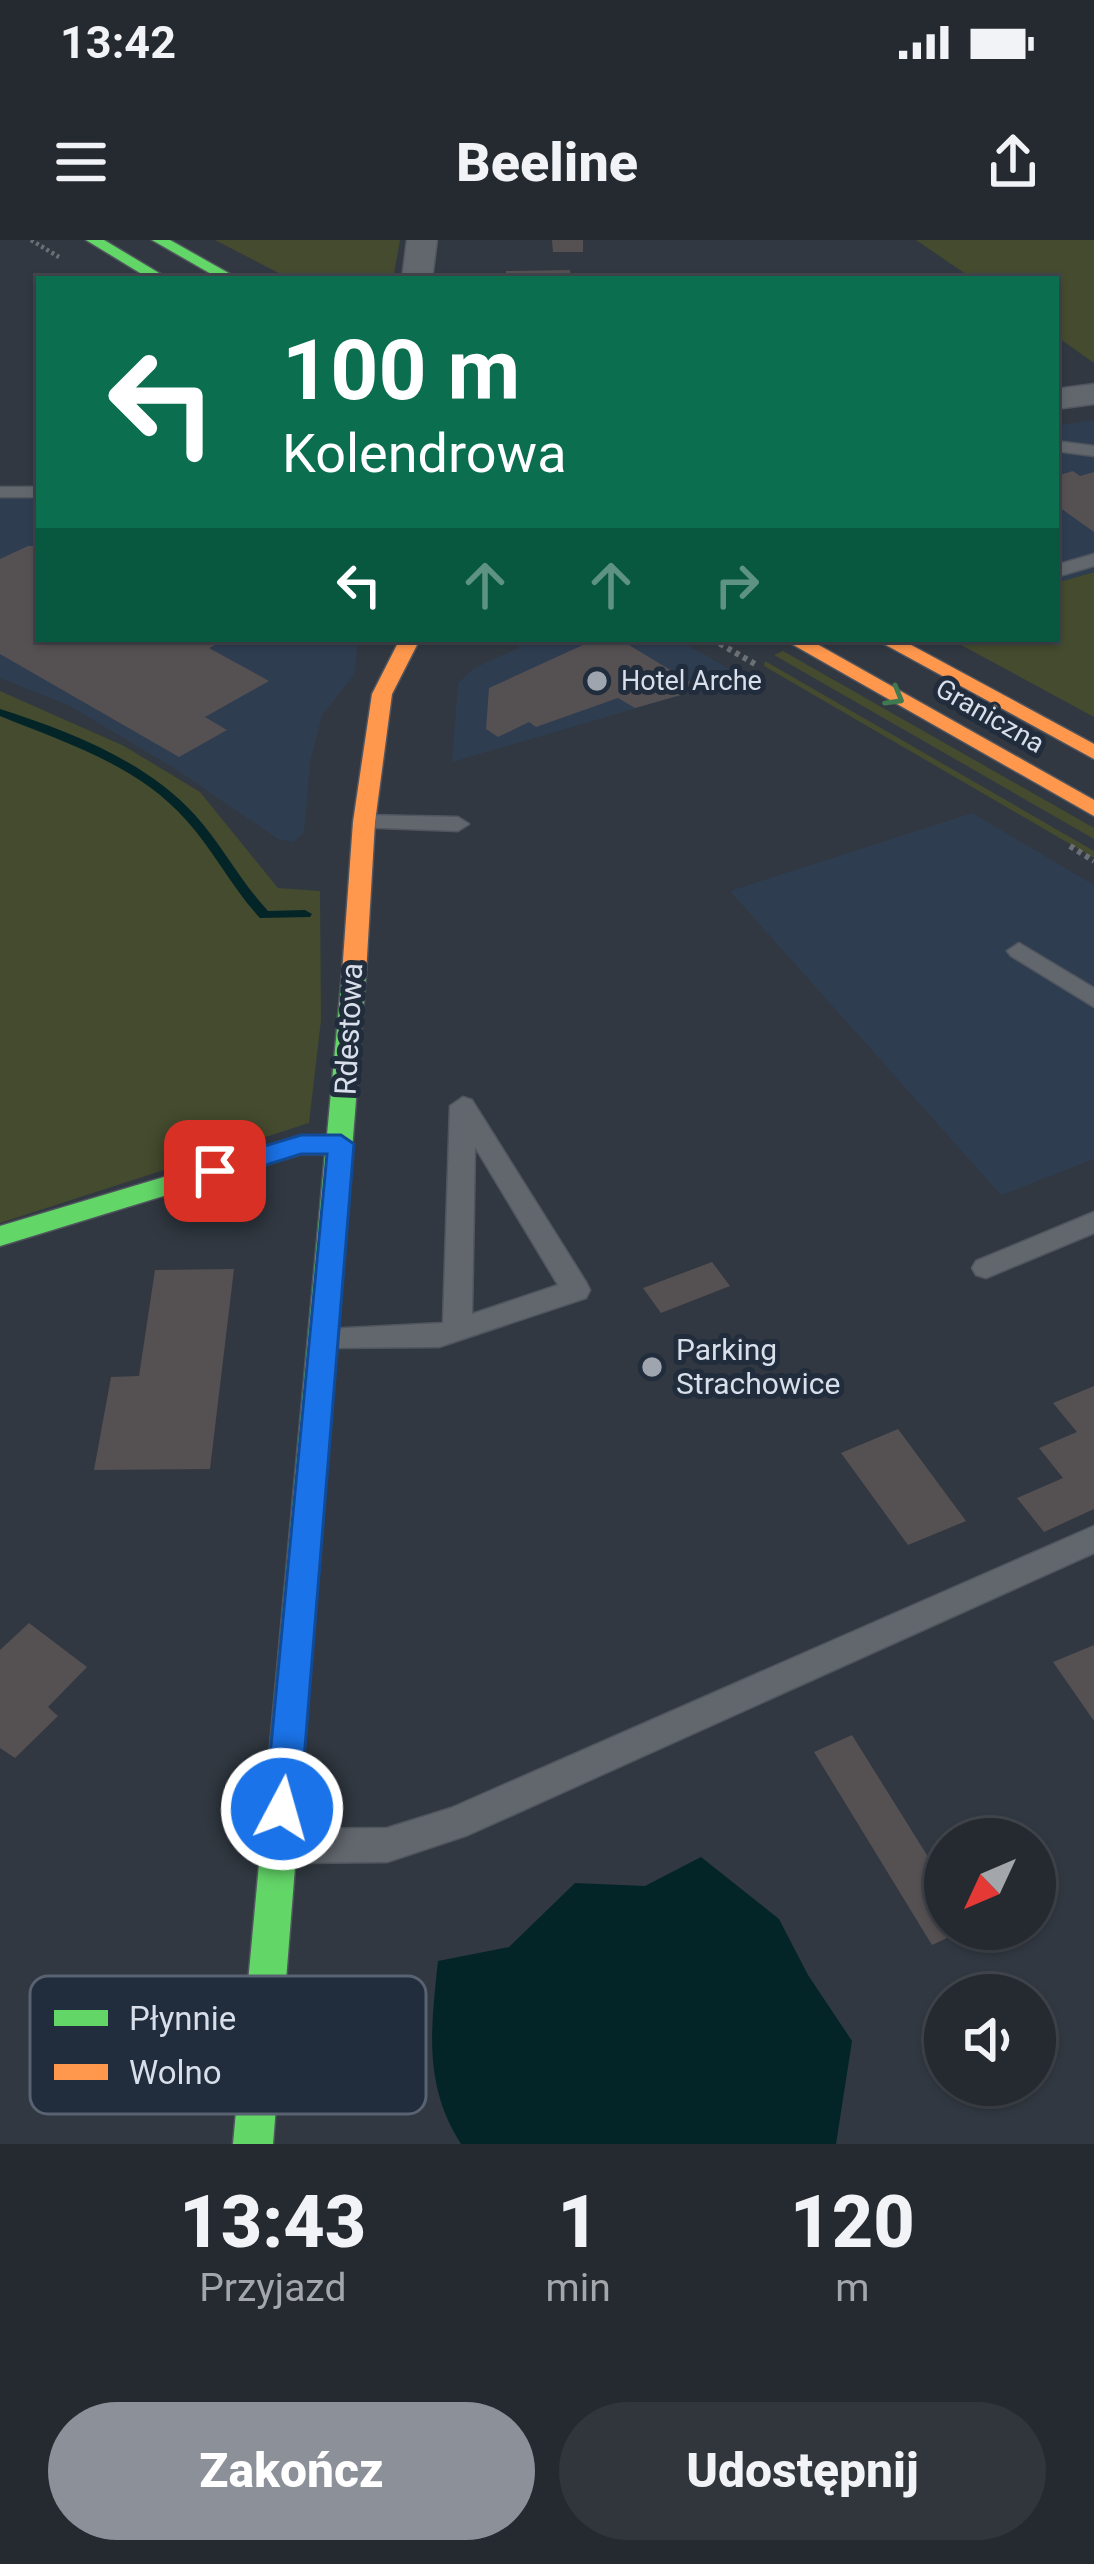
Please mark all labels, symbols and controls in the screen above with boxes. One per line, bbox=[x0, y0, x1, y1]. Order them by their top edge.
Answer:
text: 13:42 bbox=[60, 16, 176, 69]
icon: menu bbox=[48, 129, 114, 195]
icon: share bbox=[980, 129, 1046, 195]
text: Beeline bbox=[456, 131, 638, 194]
text: 100 m bbox=[282, 321, 520, 420]
icon: left bbox=[84, 324, 240, 480]
text: Kolendrowa bbox=[282, 422, 567, 485]
icon: left bbox=[326, 552, 392, 618]
icon: ahead bbox=[452, 552, 518, 618]
icon: ahead bbox=[578, 552, 644, 618]
icon: right bbox=[704, 552, 770, 618]
place label: Hotel Arche bbox=[621, 665, 762, 697]
marker: Hotel Arche bbox=[584, 668, 610, 694]
street label: Graniczna bbox=[930, 672, 1050, 760]
one-way arrow bbox=[882, 682, 904, 705]
street label: Rdestowa bbox=[328, 962, 369, 1096]
pin bbox=[164, 1120, 266, 1222]
icon: arrive bbox=[182, 1138, 248, 1204]
place label: Parking Strachowice bbox=[676, 1332, 840, 1401]
marker: Parking Strachowice bbox=[639, 1354, 665, 1380]
position arrow bbox=[219, 1746, 345, 1872]
north arrow bbox=[924, 1818, 1056, 1950]
map controls bbox=[924, 1818, 1056, 2106]
button: sound bbox=[924, 1974, 1056, 2106]
legend bbox=[30, 1976, 426, 2114]
text: Płynnie bbox=[129, 1999, 236, 2038]
text: Wolno bbox=[129, 2053, 222, 2092]
text: 13:43 bbox=[179, 2180, 366, 2265]
text: 1 bbox=[557, 2180, 599, 2265]
text: 120 bbox=[790, 2180, 915, 2265]
text: Przyjazd bbox=[199, 2265, 346, 2311]
text: min bbox=[546, 2265, 611, 2311]
text: m bbox=[835, 2265, 869, 2311]
button: Zakończ bbox=[48, 2402, 535, 2540]
button: Udostępnij bbox=[559, 2402, 1046, 2540]

